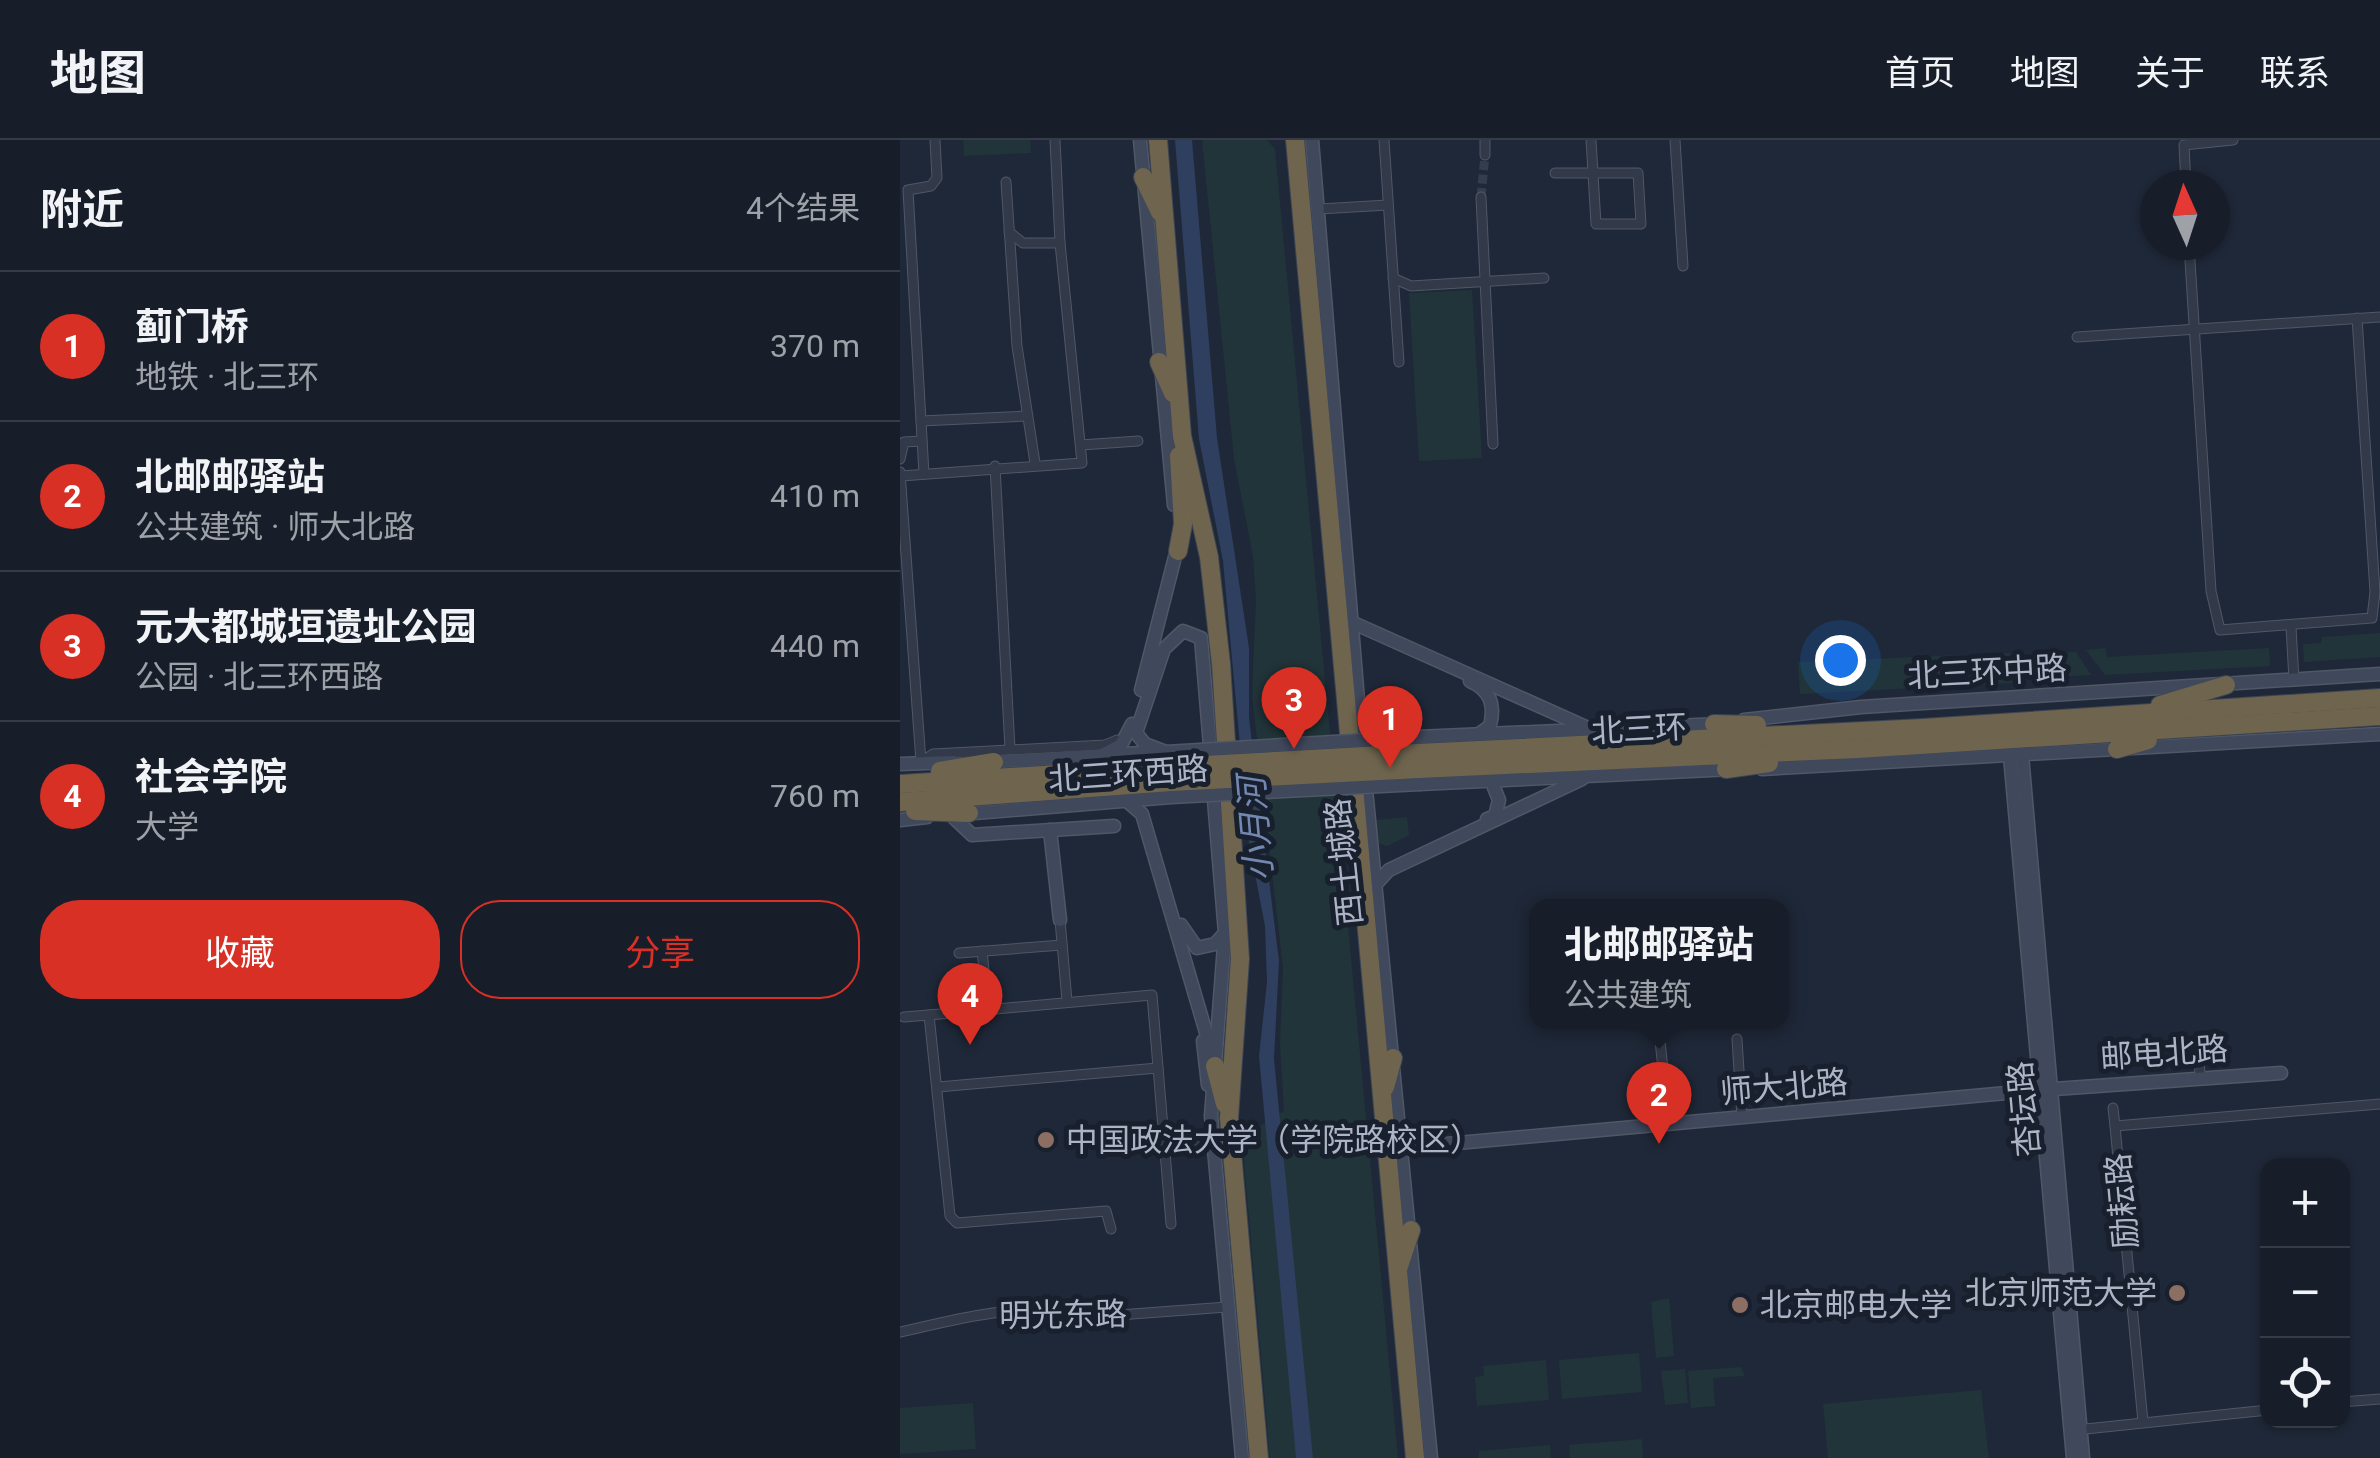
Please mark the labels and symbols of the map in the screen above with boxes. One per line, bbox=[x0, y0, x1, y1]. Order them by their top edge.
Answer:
north arrow bbox=[2140, 170, 2230, 260]
your location bbox=[1815, 635, 1866, 686]
street label: 北三环中路 bbox=[1906, 649, 2068, 695]
pin: 3 bbox=[1262, 666, 1326, 749]
pin: 1 bbox=[1358, 686, 1422, 768]
street label: 北三环 bbox=[1590, 708, 1688, 750]
street label: 北三环西路 bbox=[1047, 749, 1209, 799]
water label: 小月河 bbox=[1230, 769, 1281, 883]
street label: 西土城路 bbox=[1318, 796, 1370, 928]
pin: 4 bbox=[938, 962, 1002, 1045]
street label: 邮电北路 bbox=[2099, 1030, 2229, 1076]
street label: 杏坛路 bbox=[2001, 1060, 2047, 1158]
pin: 2 bbox=[1626, 1062, 1692, 1144]
street label: 师大北路 bbox=[1719, 1062, 1849, 1112]
place label: 中国政法大学（学院路校区） bbox=[1066, 1121, 1482, 1159]
marker: 中国政法大学（学院路校区） bbox=[1035, 1129, 1057, 1151]
street label: 励耘路 bbox=[2099, 1152, 2145, 1250]
place label: 北京师范大学 bbox=[1965, 1274, 2157, 1312]
marker: 北京师范大学 bbox=[2166, 1282, 2188, 1304]
place label: 北京邮电大学 bbox=[1760, 1286, 1952, 1324]
marker: 北京邮电大学 bbox=[1729, 1294, 1751, 1316]
street label: 明光东路 bbox=[999, 1295, 1127, 1335]

